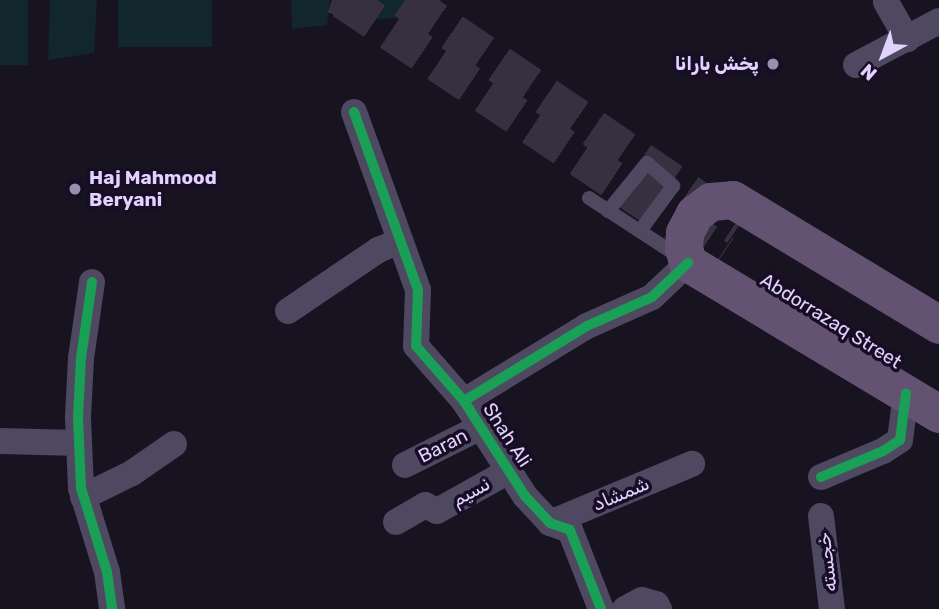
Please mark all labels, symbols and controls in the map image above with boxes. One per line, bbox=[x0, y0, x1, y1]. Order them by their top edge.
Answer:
north arrow bbox=[848, 21, 918, 91]
place label: پخش بارانا bbox=[675, 53, 759, 75]
marker: پخش بارانا bbox=[765, 56, 781, 72]
text: N bbox=[856, 59, 882, 85]
place label: Haj Mahmood Beryani bbox=[89, 167, 217, 211]
marker: Haj Mahmood Beryani bbox=[67, 181, 83, 197]
street label: Abdorrazaq Street bbox=[756, 268, 906, 374]
street label: Shah Ali bbox=[478, 399, 536, 471]
street label: Baran bbox=[415, 424, 471, 468]
street label: نسیم bbox=[448, 472, 494, 512]
street label: شمشاد bbox=[589, 472, 653, 516]
street label: خجسته bbox=[812, 531, 842, 593]

